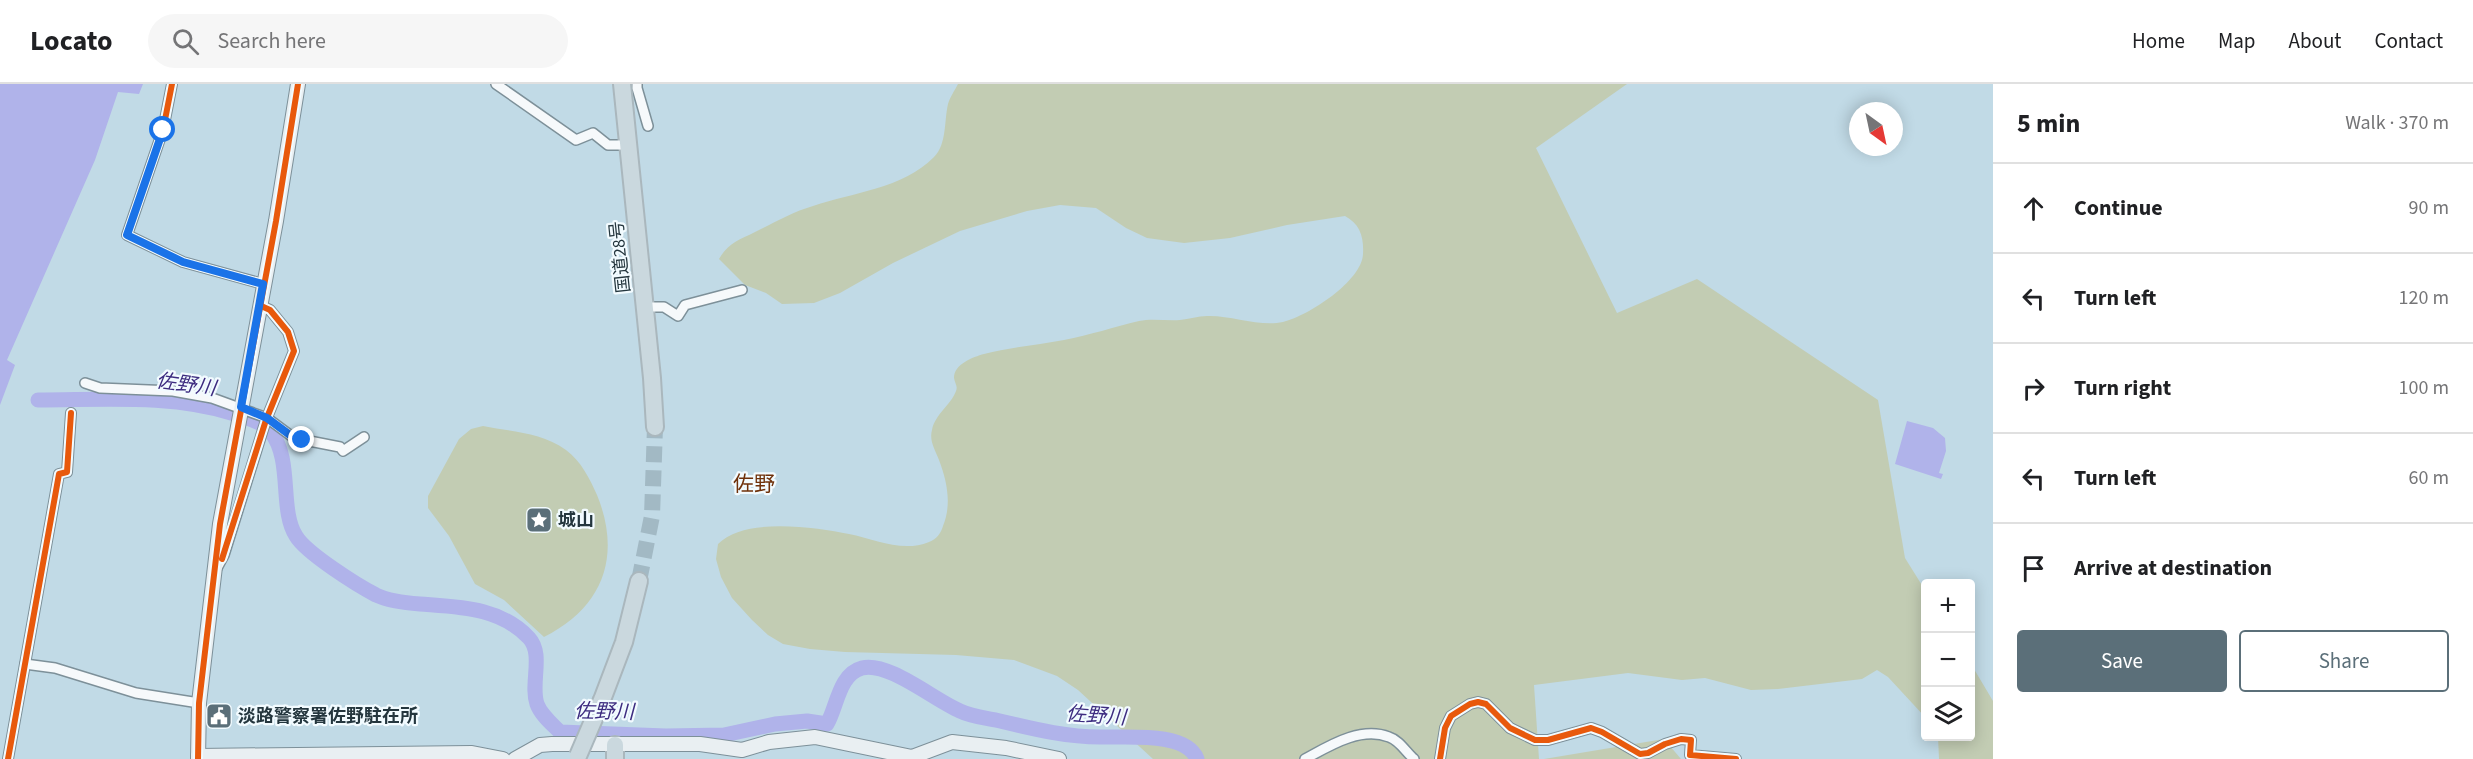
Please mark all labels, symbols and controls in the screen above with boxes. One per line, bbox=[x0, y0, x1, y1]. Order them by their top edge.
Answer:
search box bbox=[148, 14, 568, 68]
text: Locato bbox=[30, 21, 112, 61]
icon: search bbox=[169, 25, 202, 58]
text: Search here bbox=[217, 25, 326, 57]
text: Home bbox=[2132, 26, 2185, 56]
text: Map bbox=[2218, 26, 2256, 56]
text: About bbox=[2289, 26, 2341, 56]
text: Contact bbox=[2374, 26, 2443, 56]
north arrow bbox=[1849, 102, 1903, 156]
text: 5 min bbox=[2017, 105, 2080, 142]
text: Walk · 370 m bbox=[2345, 109, 2449, 137]
route start bbox=[149, 116, 175, 142]
icon: ahead bbox=[2017, 192, 2050, 225]
text: Continue bbox=[2074, 192, 2163, 224]
text: 90 m bbox=[2409, 194, 2449, 222]
street label: 国道28号 bbox=[604, 220, 637, 294]
icon: left bbox=[2017, 282, 2050, 315]
text: Turn left bbox=[2074, 282, 2156, 314]
text: 120 m bbox=[2399, 284, 2449, 312]
water label: 佐野川 bbox=[154, 367, 219, 403]
icon: right bbox=[2017, 372, 2050, 405]
text: Turn right bbox=[2074, 372, 2171, 404]
text: 100 m bbox=[2399, 374, 2449, 402]
route end bbox=[288, 426, 314, 452]
icon: left bbox=[2017, 462, 2050, 495]
text: Turn left bbox=[2074, 462, 2156, 494]
text: 60 m bbox=[2409, 464, 2449, 492]
district label: 佐野 bbox=[733, 469, 775, 499]
place icon: 城山 bbox=[524, 505, 554, 535]
place label: 城山 bbox=[558, 508, 594, 533]
icon: arrive bbox=[2017, 552, 2050, 585]
text: Arrive at destination bbox=[2074, 552, 2272, 584]
map controls bbox=[1921, 579, 1975, 741]
button: + bbox=[1921, 579, 1975, 633]
button: Save bbox=[2017, 630, 2227, 692]
button: Share bbox=[2239, 630, 2449, 692]
button: − bbox=[1921, 633, 1975, 687]
button: layers bbox=[1921, 687, 1975, 741]
water label: 佐野川 bbox=[574, 697, 636, 727]
water label: 佐野川 bbox=[1065, 700, 1129, 732]
public building icon: 淡路警察署佐野駐在所 bbox=[204, 701, 234, 731]
place label: 淡路警察署佐野駐在所 bbox=[238, 704, 418, 729]

